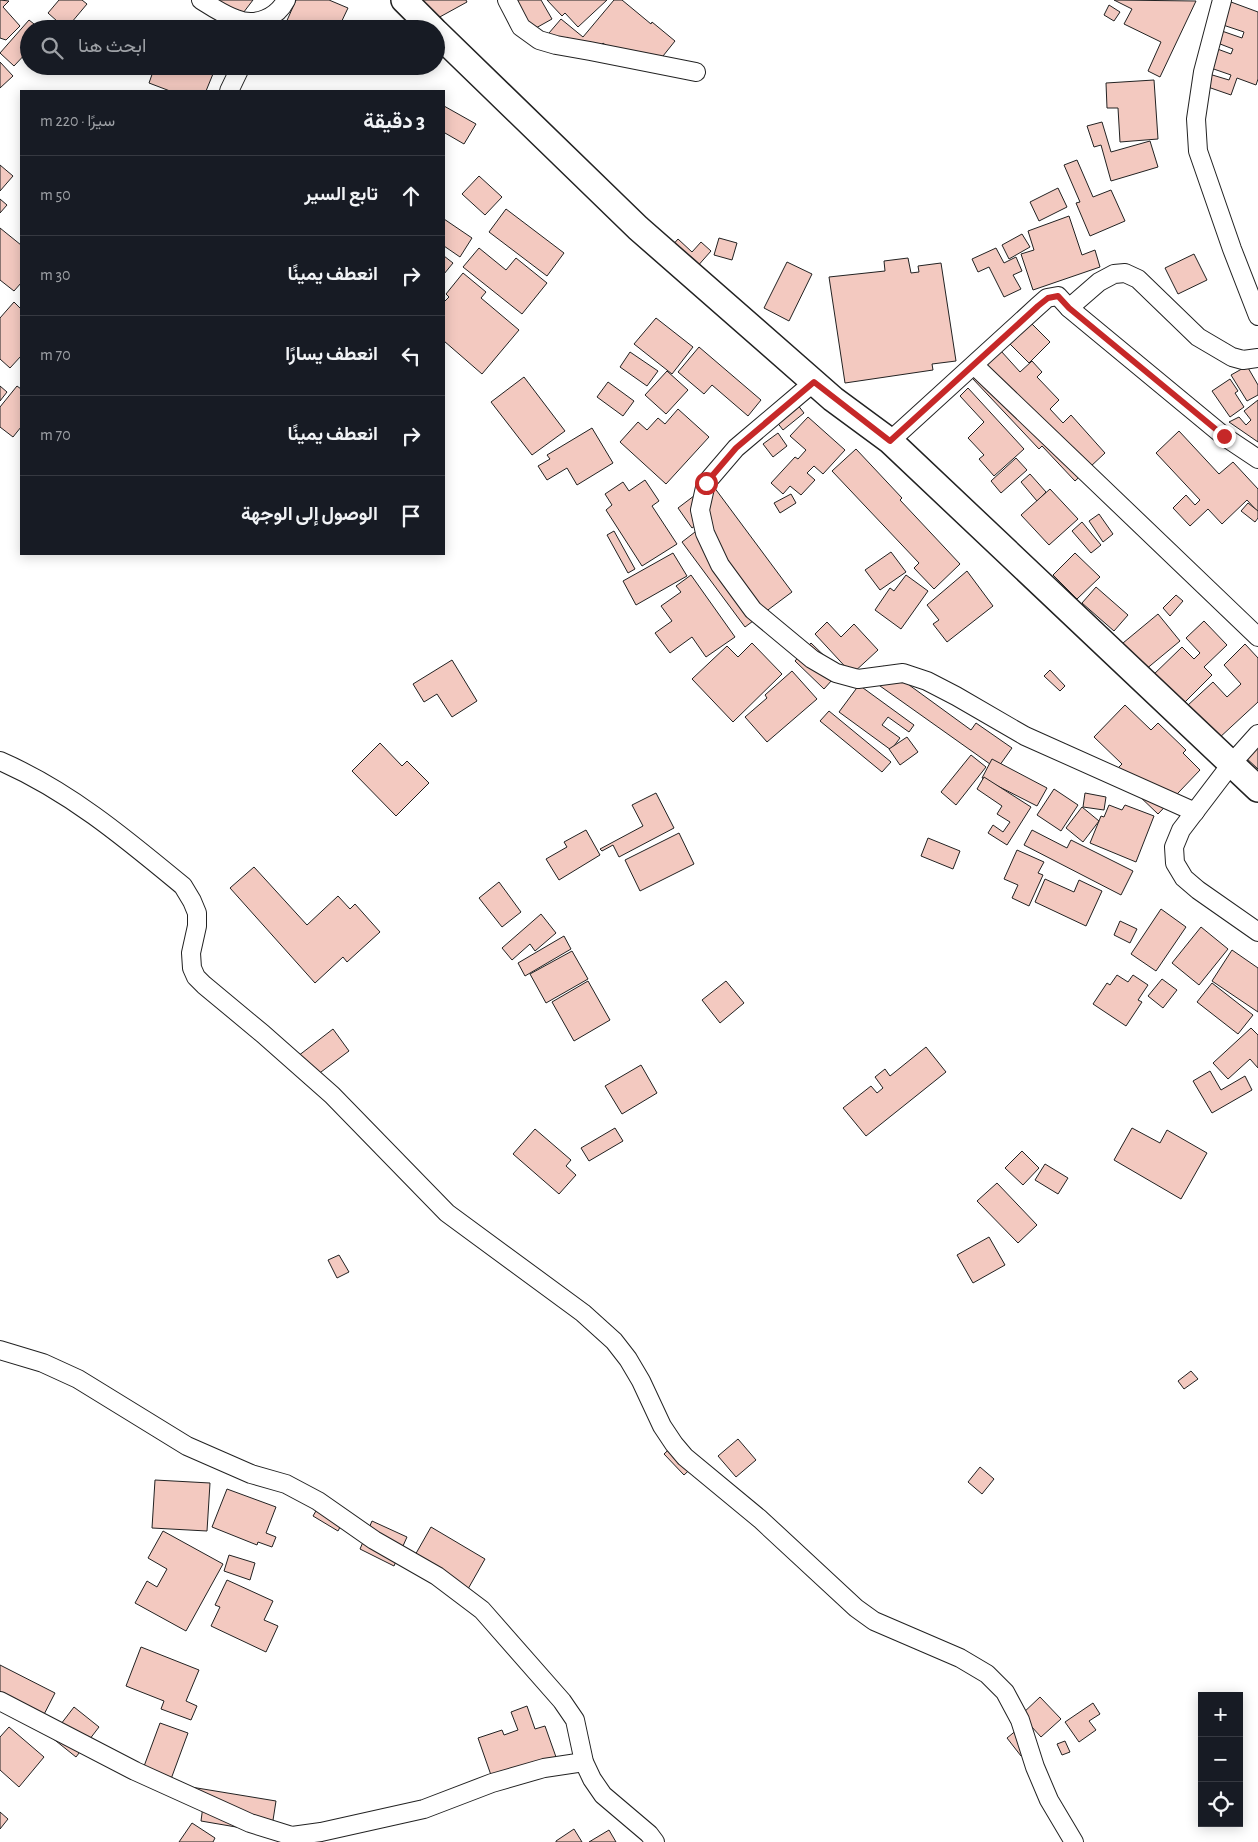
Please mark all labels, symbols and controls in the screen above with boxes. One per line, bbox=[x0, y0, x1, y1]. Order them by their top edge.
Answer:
search box bbox=[20, 20, 445, 75]
icon: search bbox=[38, 34, 66, 62]
text: ابحث هنا bbox=[78, 37, 146, 56]
text: 3 دقيقة bbox=[363, 111, 425, 132]
text: سيرًا · 220 m bbox=[40, 113, 115, 129]
icon: ahead bbox=[397, 182, 425, 210]
text: تابع السير bbox=[304, 185, 378, 204]
text: 50 m bbox=[40, 187, 71, 203]
icon: right bbox=[397, 262, 425, 290]
text: انعطف يمينًا bbox=[288, 265, 378, 284]
text: 30 m bbox=[40, 267, 71, 283]
icon: left bbox=[397, 342, 425, 370]
text: انعطف يسارًا bbox=[285, 345, 378, 364]
text: 70 m bbox=[40, 347, 71, 363]
icon: right bbox=[397, 422, 425, 450]
text: انعطف يمينًا bbox=[288, 425, 378, 444]
route end bbox=[1213, 425, 1236, 448]
text: 70 m bbox=[40, 427, 71, 443]
route start bbox=[695, 472, 718, 495]
icon: arrive bbox=[397, 502, 425, 530]
text: الوصول إلى الوجهة bbox=[241, 505, 378, 524]
map controls bbox=[1198, 1692, 1243, 1827]
button: + bbox=[1198, 1692, 1243, 1737]
button: − bbox=[1198, 1737, 1243, 1782]
button: locate bbox=[1198, 1782, 1243, 1827]

